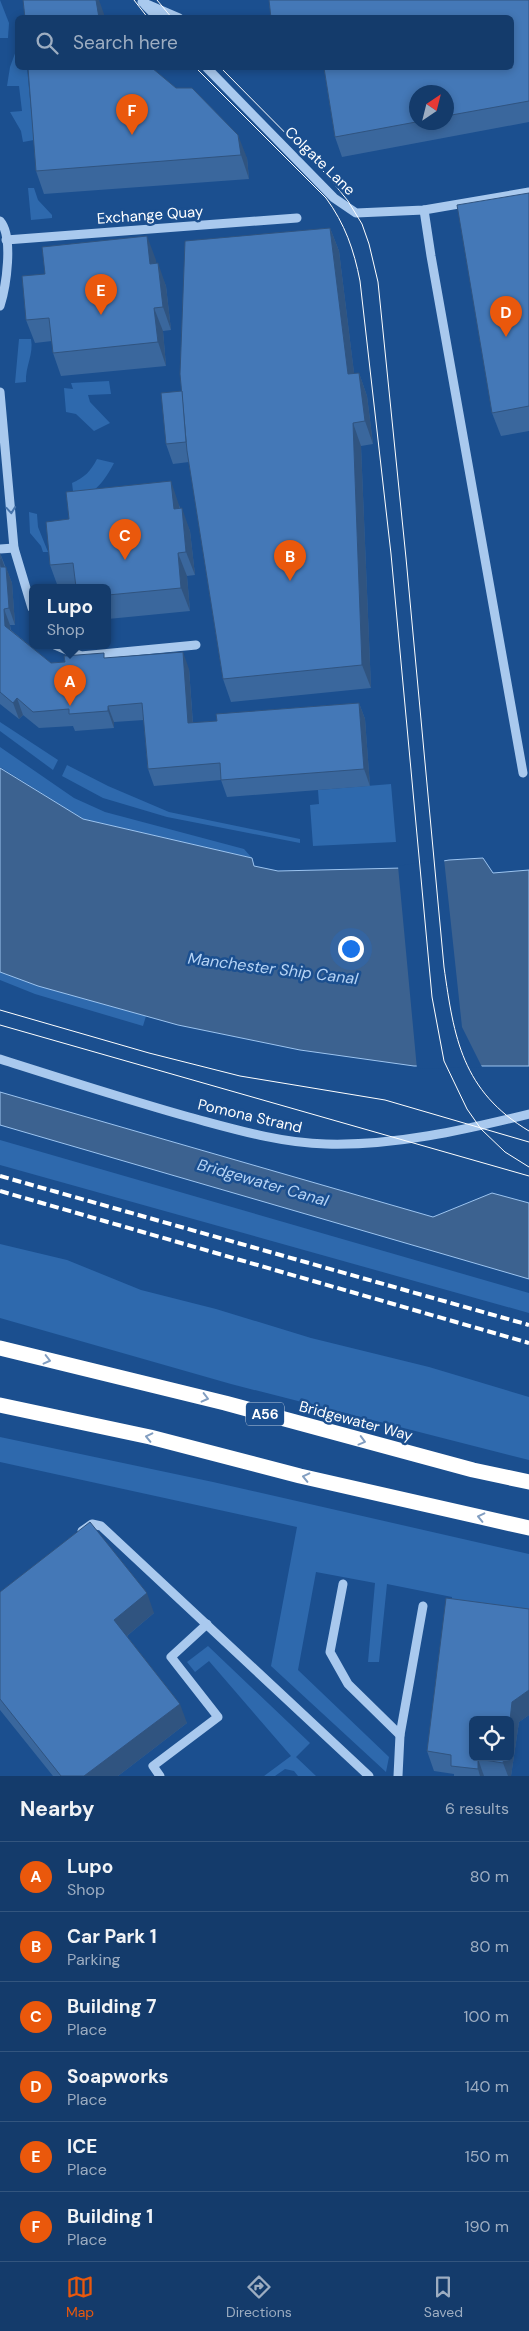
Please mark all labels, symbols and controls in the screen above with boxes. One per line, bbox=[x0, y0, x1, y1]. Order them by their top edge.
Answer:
search box bbox=[15, 15, 514, 70]
icon: search bbox=[33, 29, 61, 57]
text: Search here bbox=[73, 30, 178, 55]
north arrow bbox=[409, 85, 454, 130]
pin: F bbox=[116, 94, 148, 135]
street label: Colgate Lane bbox=[280, 122, 360, 200]
street label: Exchange Quay bbox=[96, 201, 205, 229]
pin: E bbox=[85, 274, 117, 315]
pin: D bbox=[490, 296, 522, 337]
one-way arrow bbox=[5, 507, 16, 515]
pin: C bbox=[109, 519, 141, 560]
pin: B bbox=[274, 540, 306, 581]
popup bbox=[29, 584, 111, 649]
text: Lupo bbox=[47, 594, 93, 619]
text: Shop bbox=[47, 619, 85, 640]
pin: A bbox=[54, 665, 86, 706]
your location bbox=[338, 936, 364, 962]
water label: Manchester Ship Canal bbox=[187, 948, 360, 989]
street label: Pomona Strand bbox=[196, 1094, 304, 1138]
water label: Bridgewater Canal bbox=[195, 1154, 331, 1211]
one-way arrow bbox=[43, 1354, 52, 1365]
one-way arrow bbox=[201, 1392, 210, 1403]
street label: Bridgewater Way bbox=[297, 1396, 416, 1446]
road number: A56 bbox=[246, 1402, 284, 1426]
one-way arrow bbox=[144, 1432, 153, 1443]
one-way arrow bbox=[357, 1435, 366, 1446]
one-way arrow bbox=[301, 1472, 310, 1483]
one-way arrow bbox=[477, 1512, 486, 1523]
map controls bbox=[469, 1716, 514, 1761]
button: locate bbox=[469, 1716, 514, 1761]
text: Nearby bbox=[20, 1795, 94, 1823]
text: 6 results bbox=[445, 1798, 509, 1819]
text: Lupo bbox=[67, 1854, 113, 1879]
text: A bbox=[30, 1866, 42, 1887]
text: 80 m bbox=[470, 1866, 509, 1887]
text: Shop bbox=[67, 1879, 105, 1900]
text: Car Park 1 bbox=[67, 1924, 157, 1949]
text: B bbox=[31, 1936, 41, 1957]
text: 80 m bbox=[470, 1936, 509, 1957]
text: Parking bbox=[67, 1949, 121, 1970]
text: Building 7 bbox=[67, 1994, 156, 2019]
text: C bbox=[30, 2006, 42, 2027]
text: 100 m bbox=[464, 2006, 509, 2027]
text: Place bbox=[67, 2019, 107, 2040]
text: Soapworks bbox=[67, 2064, 169, 2089]
text: D bbox=[30, 2076, 42, 2097]
text: 140 m bbox=[465, 2076, 509, 2097]
text: Place bbox=[67, 2089, 107, 2110]
text: ICE bbox=[67, 2134, 97, 2159]
text: E bbox=[31, 2146, 41, 2167]
text: 150 m bbox=[465, 2146, 509, 2167]
text: Place bbox=[67, 2159, 107, 2180]
text: Building 1 bbox=[67, 2204, 153, 2229]
text: F bbox=[32, 2216, 40, 2237]
text: 190 m bbox=[465, 2216, 509, 2237]
text: Place bbox=[67, 2229, 107, 2250]
tab: Map bbox=[66, 2273, 94, 2321]
tab: Directions bbox=[226, 2273, 292, 2321]
tab: Saved bbox=[424, 2273, 463, 2321]

